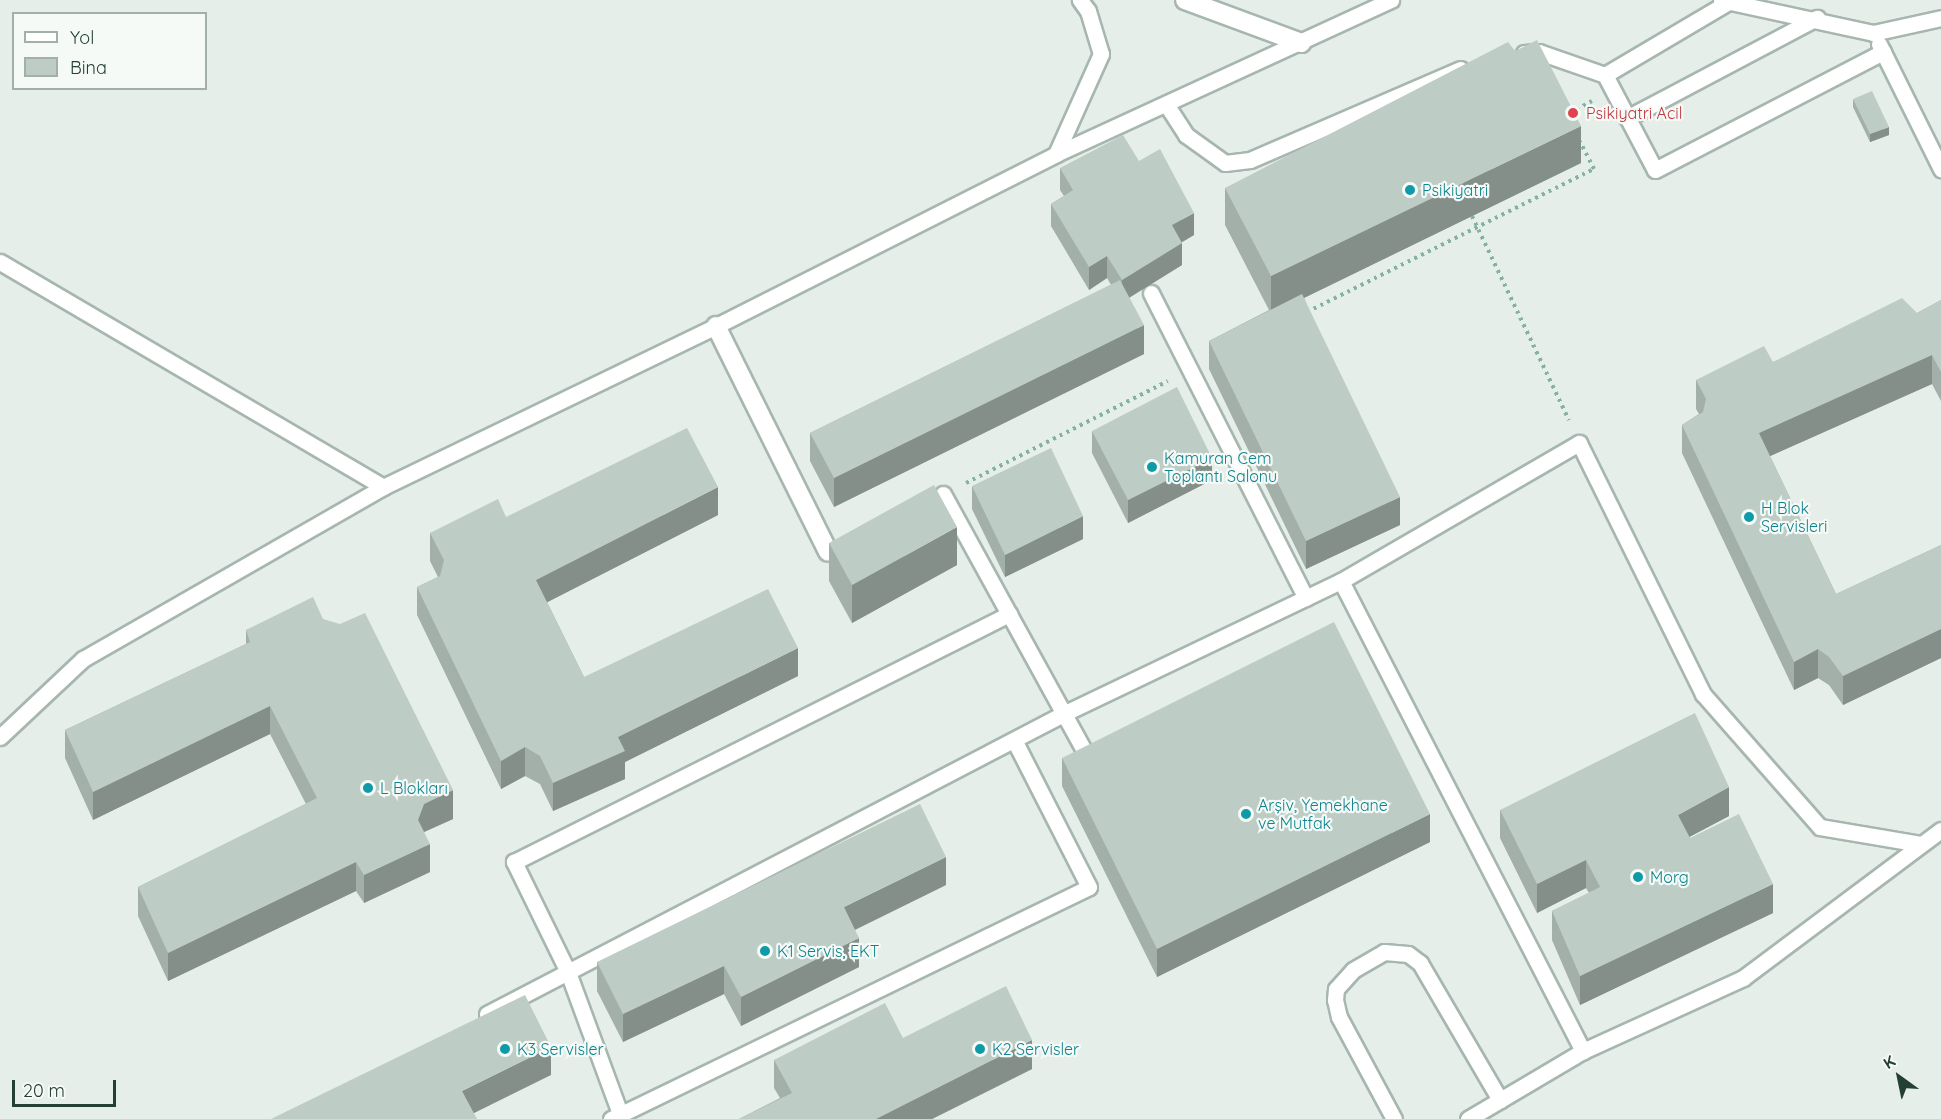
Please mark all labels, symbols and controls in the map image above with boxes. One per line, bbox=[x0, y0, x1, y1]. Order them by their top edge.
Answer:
legend bbox=[12, 12, 207, 90]
text: Yol bbox=[70, 26, 94, 49]
text: Bina bbox=[70, 56, 107, 79]
place label: Psikiyatri Acil bbox=[1586, 103, 1682, 123]
marker: Psikiyatri Acil bbox=[1564, 104, 1582, 122]
place label: Psikiyatri bbox=[1422, 180, 1488, 200]
marker: Psikiyatri bbox=[1403, 183, 1417, 197]
place label: Kamuran Cem Toplantı Salonu bbox=[1164, 448, 1277, 486]
marker: Kamuran Cem Toplantı Salonu bbox=[1145, 460, 1159, 474]
place label: H Blok Servisleri bbox=[1761, 498, 1828, 536]
marker: H Blok Servisleri bbox=[1742, 510, 1756, 524]
place label: L Blokları bbox=[380, 778, 448, 798]
marker: L Blokları bbox=[361, 781, 375, 795]
place label: Arşiv, Yemekhane ve Mutfak bbox=[1258, 795, 1388, 833]
marker: Arşiv, Yemekhane ve Mutfak bbox=[1239, 807, 1253, 821]
place label: Morg bbox=[1650, 867, 1689, 887]
marker: Morg bbox=[1631, 870, 1645, 884]
place label: K1 Servis, EKT bbox=[777, 941, 879, 961]
marker: K1 Servis, EKT bbox=[758, 944, 772, 958]
place label: K3 Servisler bbox=[517, 1039, 604, 1059]
place label: K2 Servisler bbox=[992, 1039, 1079, 1059]
marker: K3 Servisler bbox=[498, 1042, 512, 1056]
marker: K2 Servisler bbox=[973, 1042, 987, 1056]
north arrow bbox=[1869, 1047, 1929, 1107]
text: K bbox=[1879, 1051, 1899, 1073]
scale bar bbox=[15, 1068, 118, 1106]
text: 20 m bbox=[23, 1079, 65, 1102]

